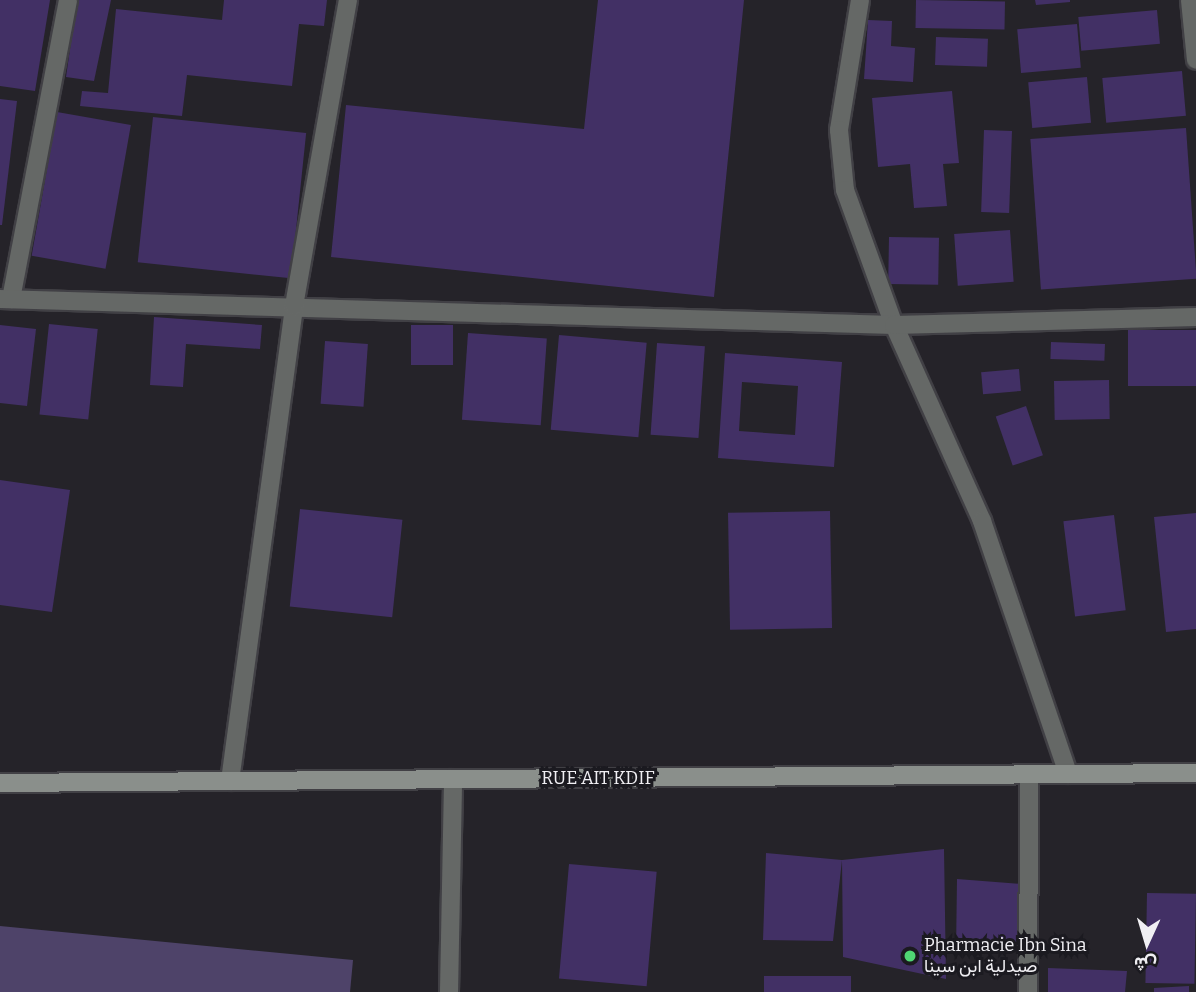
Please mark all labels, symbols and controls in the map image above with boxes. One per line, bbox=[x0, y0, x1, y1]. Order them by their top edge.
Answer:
street label: RUE AIT KDIF bbox=[541, 767, 655, 789]
north arrow bbox=[1112, 908, 1182, 978]
place label: Pharmacie Ibn Sina صيدلية ابن سينا bbox=[924, 935, 1087, 978]
marker: Pharmacie Ibn Sina صيدلية ابن سينا bbox=[902, 948, 918, 964]
text: ش bbox=[1133, 952, 1158, 977]

